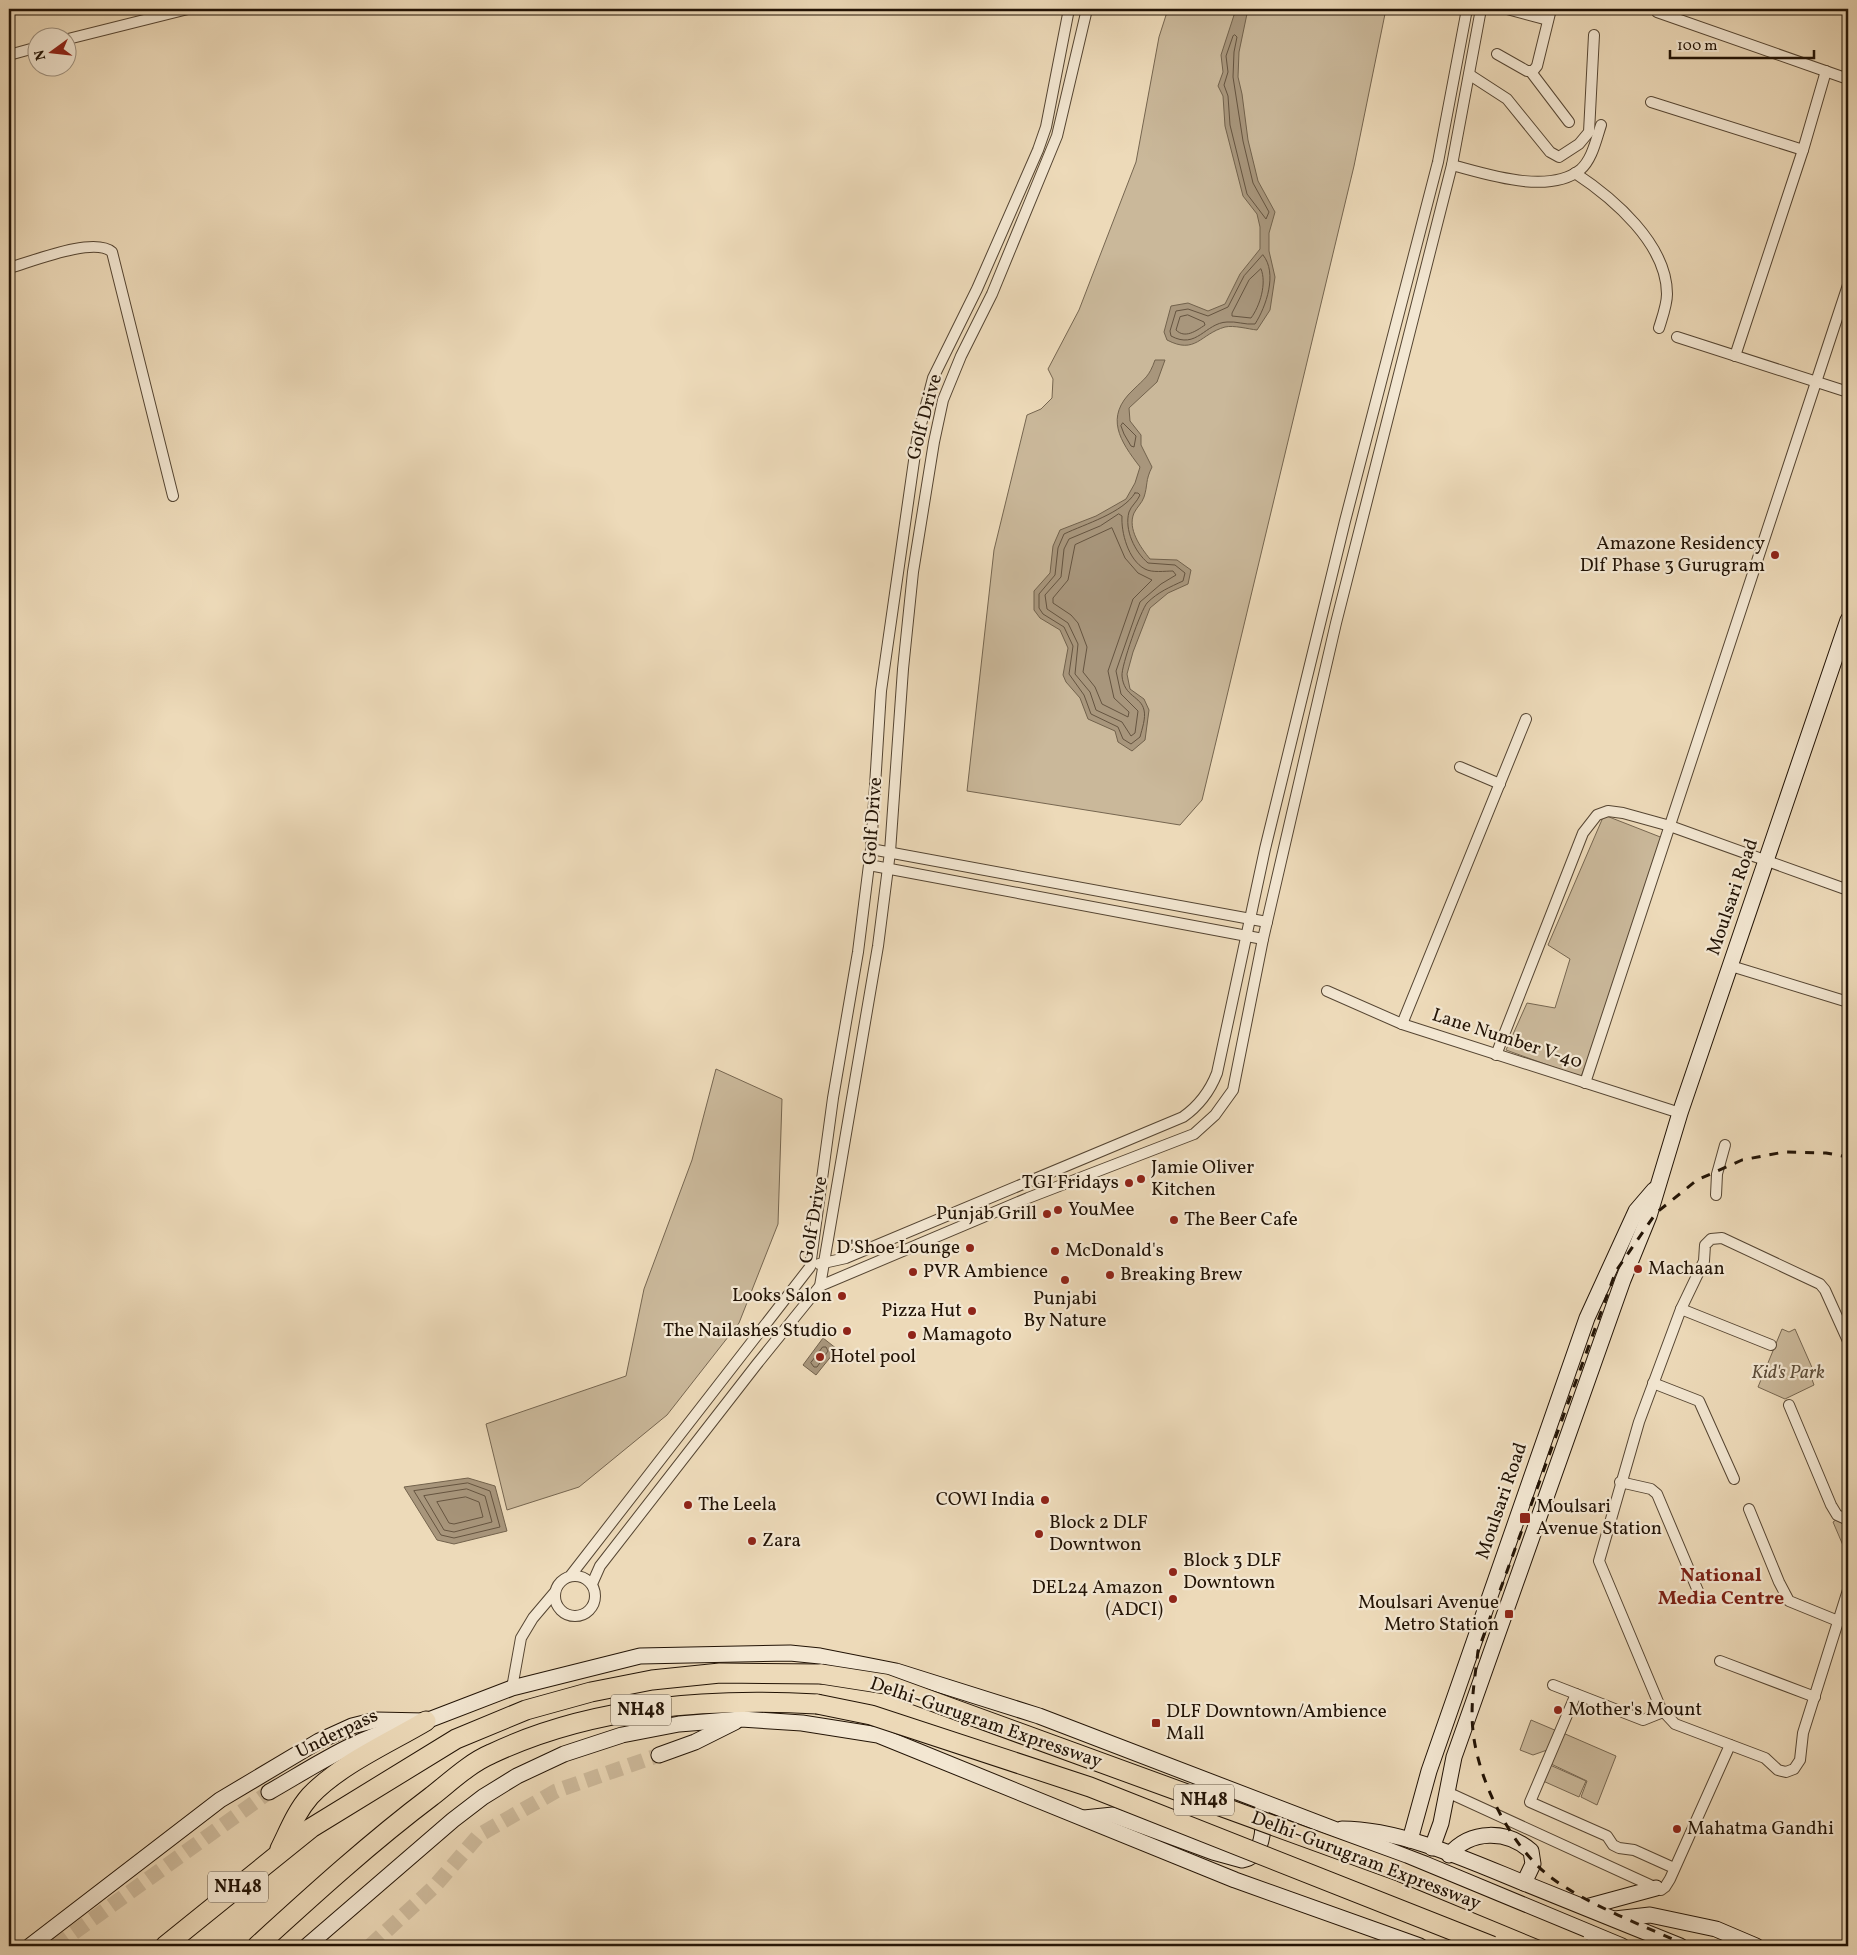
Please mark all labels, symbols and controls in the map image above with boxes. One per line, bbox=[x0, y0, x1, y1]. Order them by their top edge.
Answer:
north arrow bbox=[28, 28, 78, 78]
scale bar bbox=[1670, 28, 1813, 60]
text: 100 m bbox=[1677, 36, 1717, 57]
text: N bbox=[30, 48, 51, 62]
street label: Golf Drive bbox=[901, 371, 949, 463]
place label: Amazone Residency Dlf Phase 3 Gurugram bbox=[1580, 531, 1765, 579]
marker: Amazone Residency Dlf Phase 3 Gurugram bbox=[1769, 549, 1781, 561]
street label: Golf Drive bbox=[857, 776, 889, 866]
street label: Moulsari Road bbox=[1701, 835, 1765, 959]
street label: Lane Number V-40 bbox=[1428, 1002, 1586, 1076]
place label: Jamie Oliver Kitchen bbox=[1151, 1155, 1254, 1203]
place label: TGI Fridays bbox=[1022, 1170, 1119, 1196]
marker: Jamie Oliver Kitchen bbox=[1135, 1173, 1147, 1185]
street label: Golf Drive bbox=[794, 1174, 834, 1266]
marker: TGI Fridays bbox=[1123, 1177, 1135, 1189]
place label: YouMee bbox=[1068, 1197, 1134, 1223]
place label: Punjab Grill bbox=[936, 1201, 1037, 1227]
marker: YouMee bbox=[1052, 1204, 1064, 1216]
place label: The Beer Cafe bbox=[1184, 1207, 1298, 1233]
marker: Punjab Grill bbox=[1041, 1208, 1053, 1220]
marker: The Beer Cafe bbox=[1168, 1214, 1180, 1226]
place label: D'Shoe Lounge bbox=[836, 1235, 960, 1261]
place label: McDonald's bbox=[1065, 1238, 1164, 1264]
marker: D'Shoe Lounge bbox=[964, 1242, 976, 1254]
marker: McDonald's bbox=[1049, 1245, 1061, 1257]
place label: Machaan bbox=[1648, 1256, 1725, 1282]
place label: PVR Ambience bbox=[923, 1259, 1048, 1285]
place label: Breaking Brew bbox=[1120, 1262, 1243, 1288]
marker: Machaan bbox=[1632, 1263, 1644, 1275]
marker: PVR Ambience bbox=[907, 1266, 919, 1278]
marker: Breaking Brew bbox=[1104, 1269, 1116, 1281]
marker: Punjabi By Nature bbox=[1059, 1274, 1071, 1286]
place label: Looks Salon bbox=[732, 1283, 832, 1309]
place label: Punjabi By Nature bbox=[1024, 1286, 1106, 1334]
marker: Looks Salon bbox=[836, 1290, 848, 1302]
place label: Pizza Hut bbox=[881, 1298, 962, 1324]
marker: Pizza Hut bbox=[966, 1305, 978, 1317]
place label: The Nailashes Studio bbox=[663, 1318, 837, 1344]
place label: Mamagoto bbox=[922, 1322, 1012, 1348]
marker: The Nailashes Studio bbox=[841, 1325, 853, 1337]
marker: Mamagoto bbox=[906, 1329, 918, 1341]
place label: Hotel pool bbox=[830, 1344, 916, 1370]
marker: Hotel pool bbox=[814, 1351, 826, 1363]
park label: Kid's Park bbox=[1751, 1360, 1825, 1386]
street label: Moulsari Road bbox=[1470, 1439, 1534, 1563]
place label: COWI India bbox=[936, 1487, 1035, 1513]
place label: The Leela bbox=[698, 1492, 777, 1518]
marker: COWI India bbox=[1039, 1494, 1051, 1506]
place label: Moulsari Avenue Station bbox=[1536, 1494, 1662, 1542]
marker: The Leela bbox=[682, 1499, 694, 1511]
place label: Block 2 DLF Downtwon bbox=[1049, 1510, 1148, 1558]
marker: Moulsari Avenue Station bbox=[1518, 1511, 1532, 1525]
place label: Zara bbox=[762, 1528, 801, 1554]
marker: Block 2 DLF Downtwon bbox=[1033, 1528, 1045, 1540]
marker: Zara bbox=[746, 1535, 758, 1547]
place label: Block 3 DLF Downtown bbox=[1183, 1548, 1282, 1596]
district label: National Media Centre bbox=[1658, 1562, 1784, 1613]
marker: Block 3 DLF Downtown bbox=[1167, 1566, 1179, 1578]
place label: DEL24 Amazon (ADCI) bbox=[1032, 1575, 1163, 1623]
place label: Moulsari Avenue Metro Station bbox=[1358, 1590, 1499, 1638]
marker: DEL24 Amazon (ADCI) bbox=[1167, 1593, 1179, 1605]
marker: Moulsari Avenue Metro Station bbox=[1503, 1608, 1515, 1620]
street label: Delhi-Gurugram Expressway bbox=[866, 1671, 1106, 1775]
road number: NH48 bbox=[611, 1694, 671, 1726]
place label: Mother's Mount bbox=[1568, 1697, 1703, 1723]
place label: DLF Downtown/Ambience Mall bbox=[1166, 1699, 1387, 1747]
street label: Underpass bbox=[292, 1703, 382, 1765]
marker: Mother's Mount bbox=[1552, 1704, 1564, 1716]
marker: DLF Downtown/Ambience Mall bbox=[1150, 1717, 1162, 1729]
road number: NH48 bbox=[1174, 1784, 1234, 1816]
street label: Delhi-Gurugram Expressway bbox=[1247, 1805, 1485, 1917]
place label: Mahatma Gandhi bbox=[1687, 1816, 1834, 1842]
marker: Mahatma Gandhi bbox=[1671, 1823, 1683, 1835]
road number: NH48 bbox=[208, 1871, 268, 1902]

